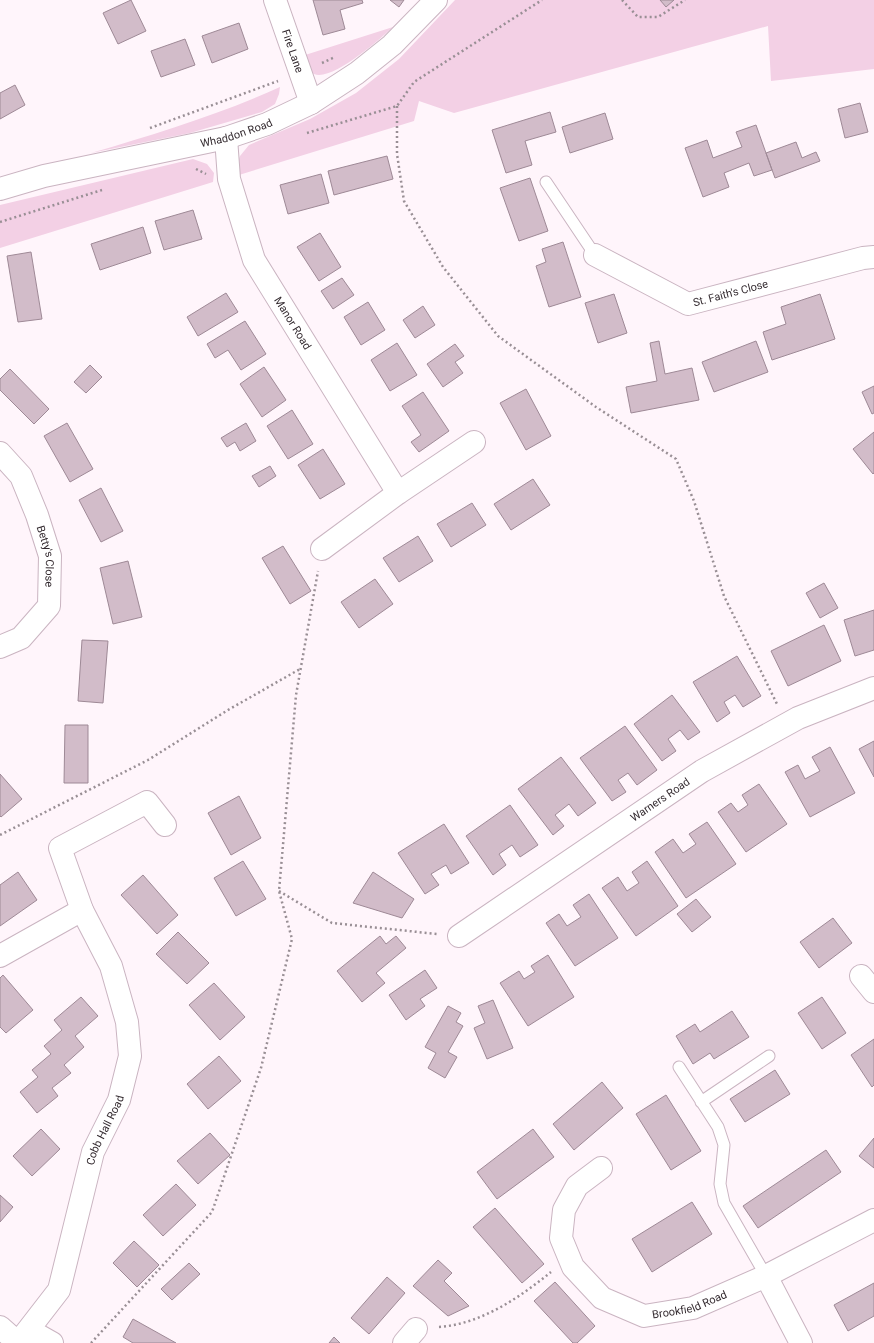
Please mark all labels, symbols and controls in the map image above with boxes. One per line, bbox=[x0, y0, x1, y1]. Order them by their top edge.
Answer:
street label: Fire Lane bbox=[279, 28, 306, 75]
street label: Whaddon Road bbox=[199, 116, 275, 150]
street label: St. Faith's Close bbox=[692, 277, 770, 309]
street label: Manor Road bbox=[271, 295, 314, 352]
street label: Betty's Close bbox=[34, 524, 56, 587]
street label: Warners Road bbox=[628, 775, 692, 825]
street label: Cobb Hall Road bbox=[84, 1094, 127, 1166]
street label: Brookfield Road bbox=[651, 1288, 729, 1322]

